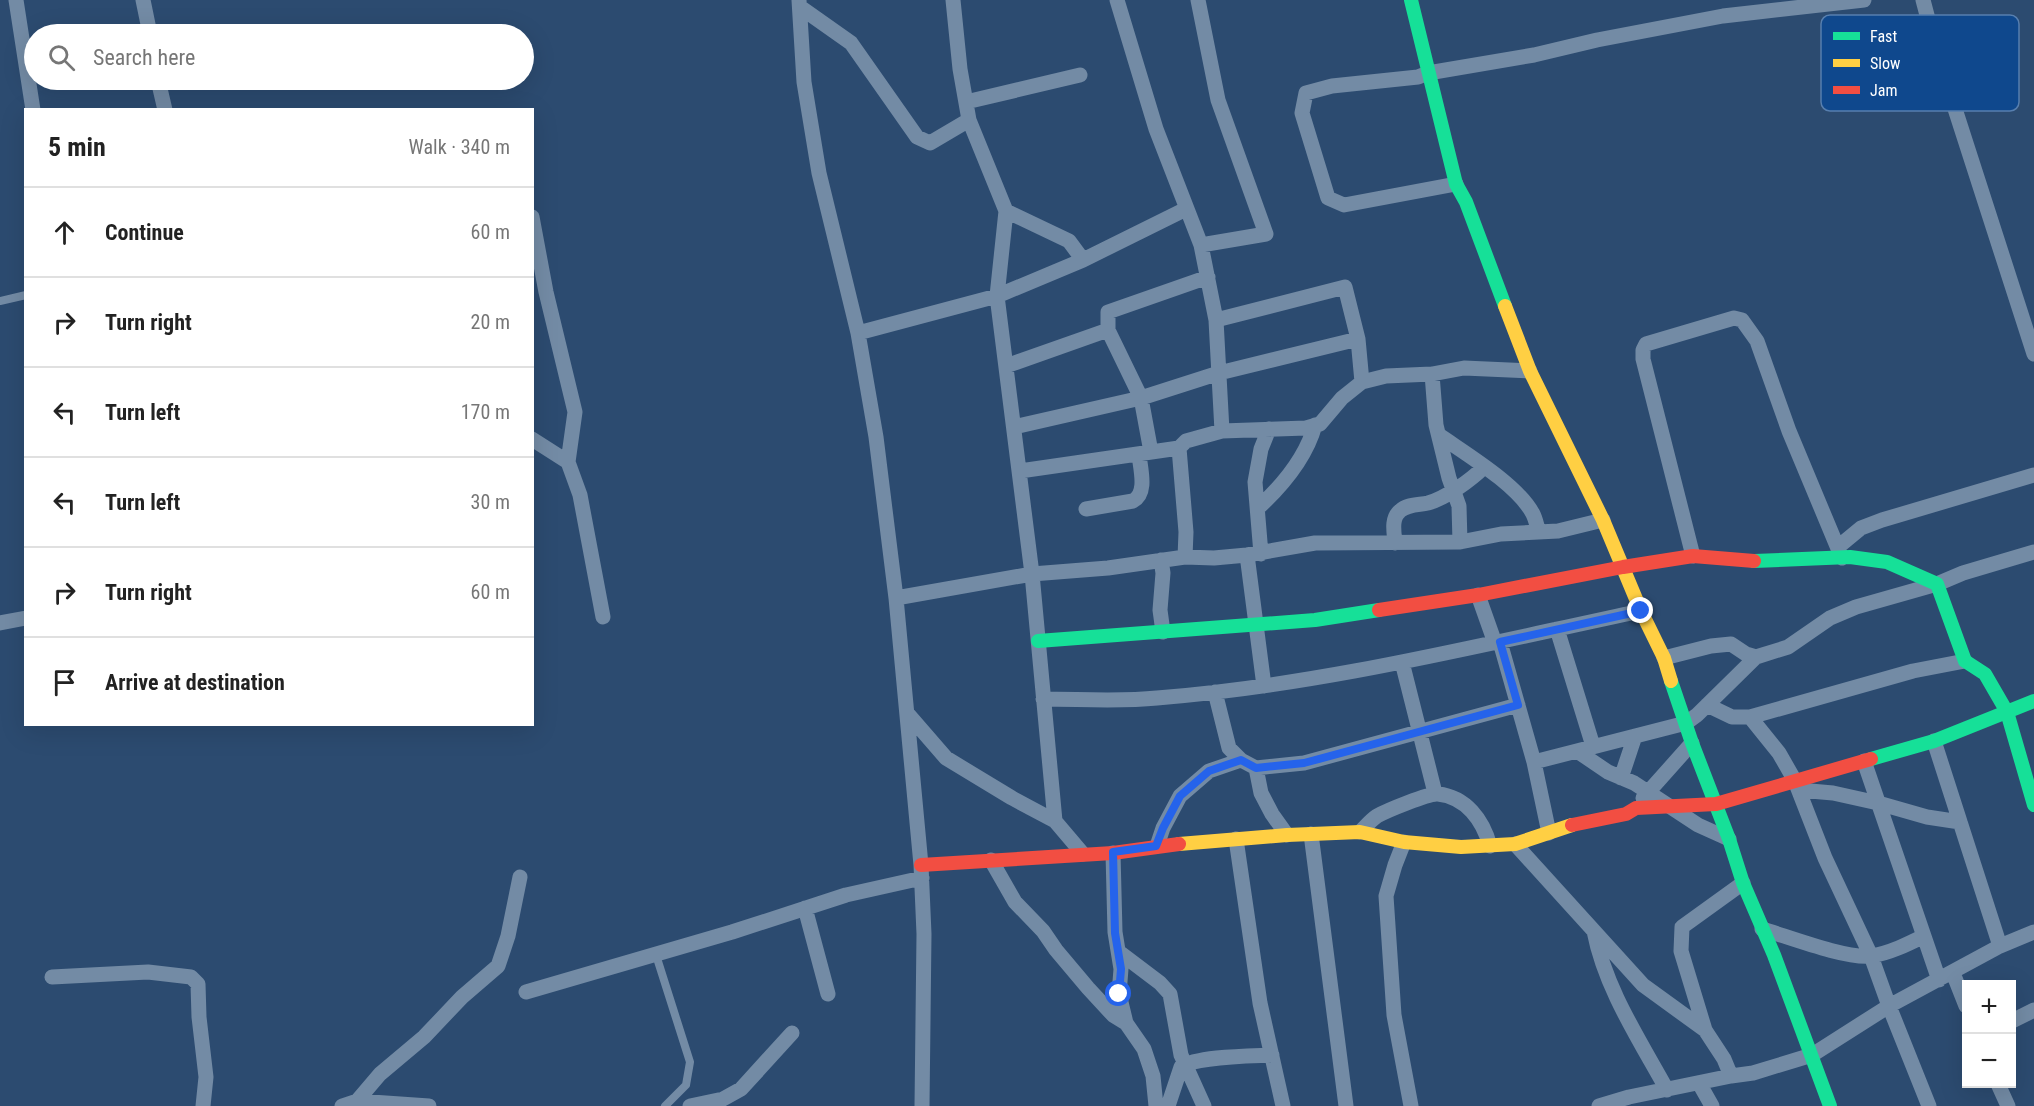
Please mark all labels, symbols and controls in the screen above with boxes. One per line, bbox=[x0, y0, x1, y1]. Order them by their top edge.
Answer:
legend bbox=[1821, 15, 2019, 111]
search box bbox=[24, 24, 534, 90]
text: Fast bbox=[1870, 27, 1897, 46]
icon: search bbox=[45, 41, 78, 74]
text: Search here bbox=[93, 45, 195, 70]
text: Slow bbox=[1870, 54, 1900, 73]
text: Jam bbox=[1870, 81, 1897, 100]
text: 5 min bbox=[48, 132, 106, 162]
text: Walk · 340 m bbox=[409, 135, 510, 159]
icon: ahead bbox=[48, 216, 81, 249]
text: Continue bbox=[105, 220, 184, 245]
text: 60 m bbox=[471, 220, 510, 244]
icon: right bbox=[48, 306, 81, 339]
text: Turn right bbox=[105, 310, 192, 335]
text: 20 m bbox=[471, 310, 510, 334]
icon: left bbox=[48, 396, 81, 429]
text: Turn left bbox=[105, 400, 180, 425]
text: 170 m bbox=[461, 400, 510, 424]
icon: left bbox=[48, 486, 81, 519]
text: Turn left bbox=[105, 490, 180, 515]
text: 30 m bbox=[471, 490, 510, 514]
icon: right bbox=[48, 576, 81, 609]
text: Turn right bbox=[105, 580, 192, 605]
text: 60 m bbox=[471, 580, 510, 604]
route end bbox=[1627, 597, 1653, 623]
icon: arrive bbox=[48, 666, 81, 699]
text: Arrive at destination bbox=[105, 670, 285, 695]
route start bbox=[1105, 980, 1131, 1006]
map controls bbox=[1962, 980, 2016, 1088]
button: + bbox=[1962, 980, 2016, 1034]
button: − bbox=[1962, 1034, 2016, 1088]

